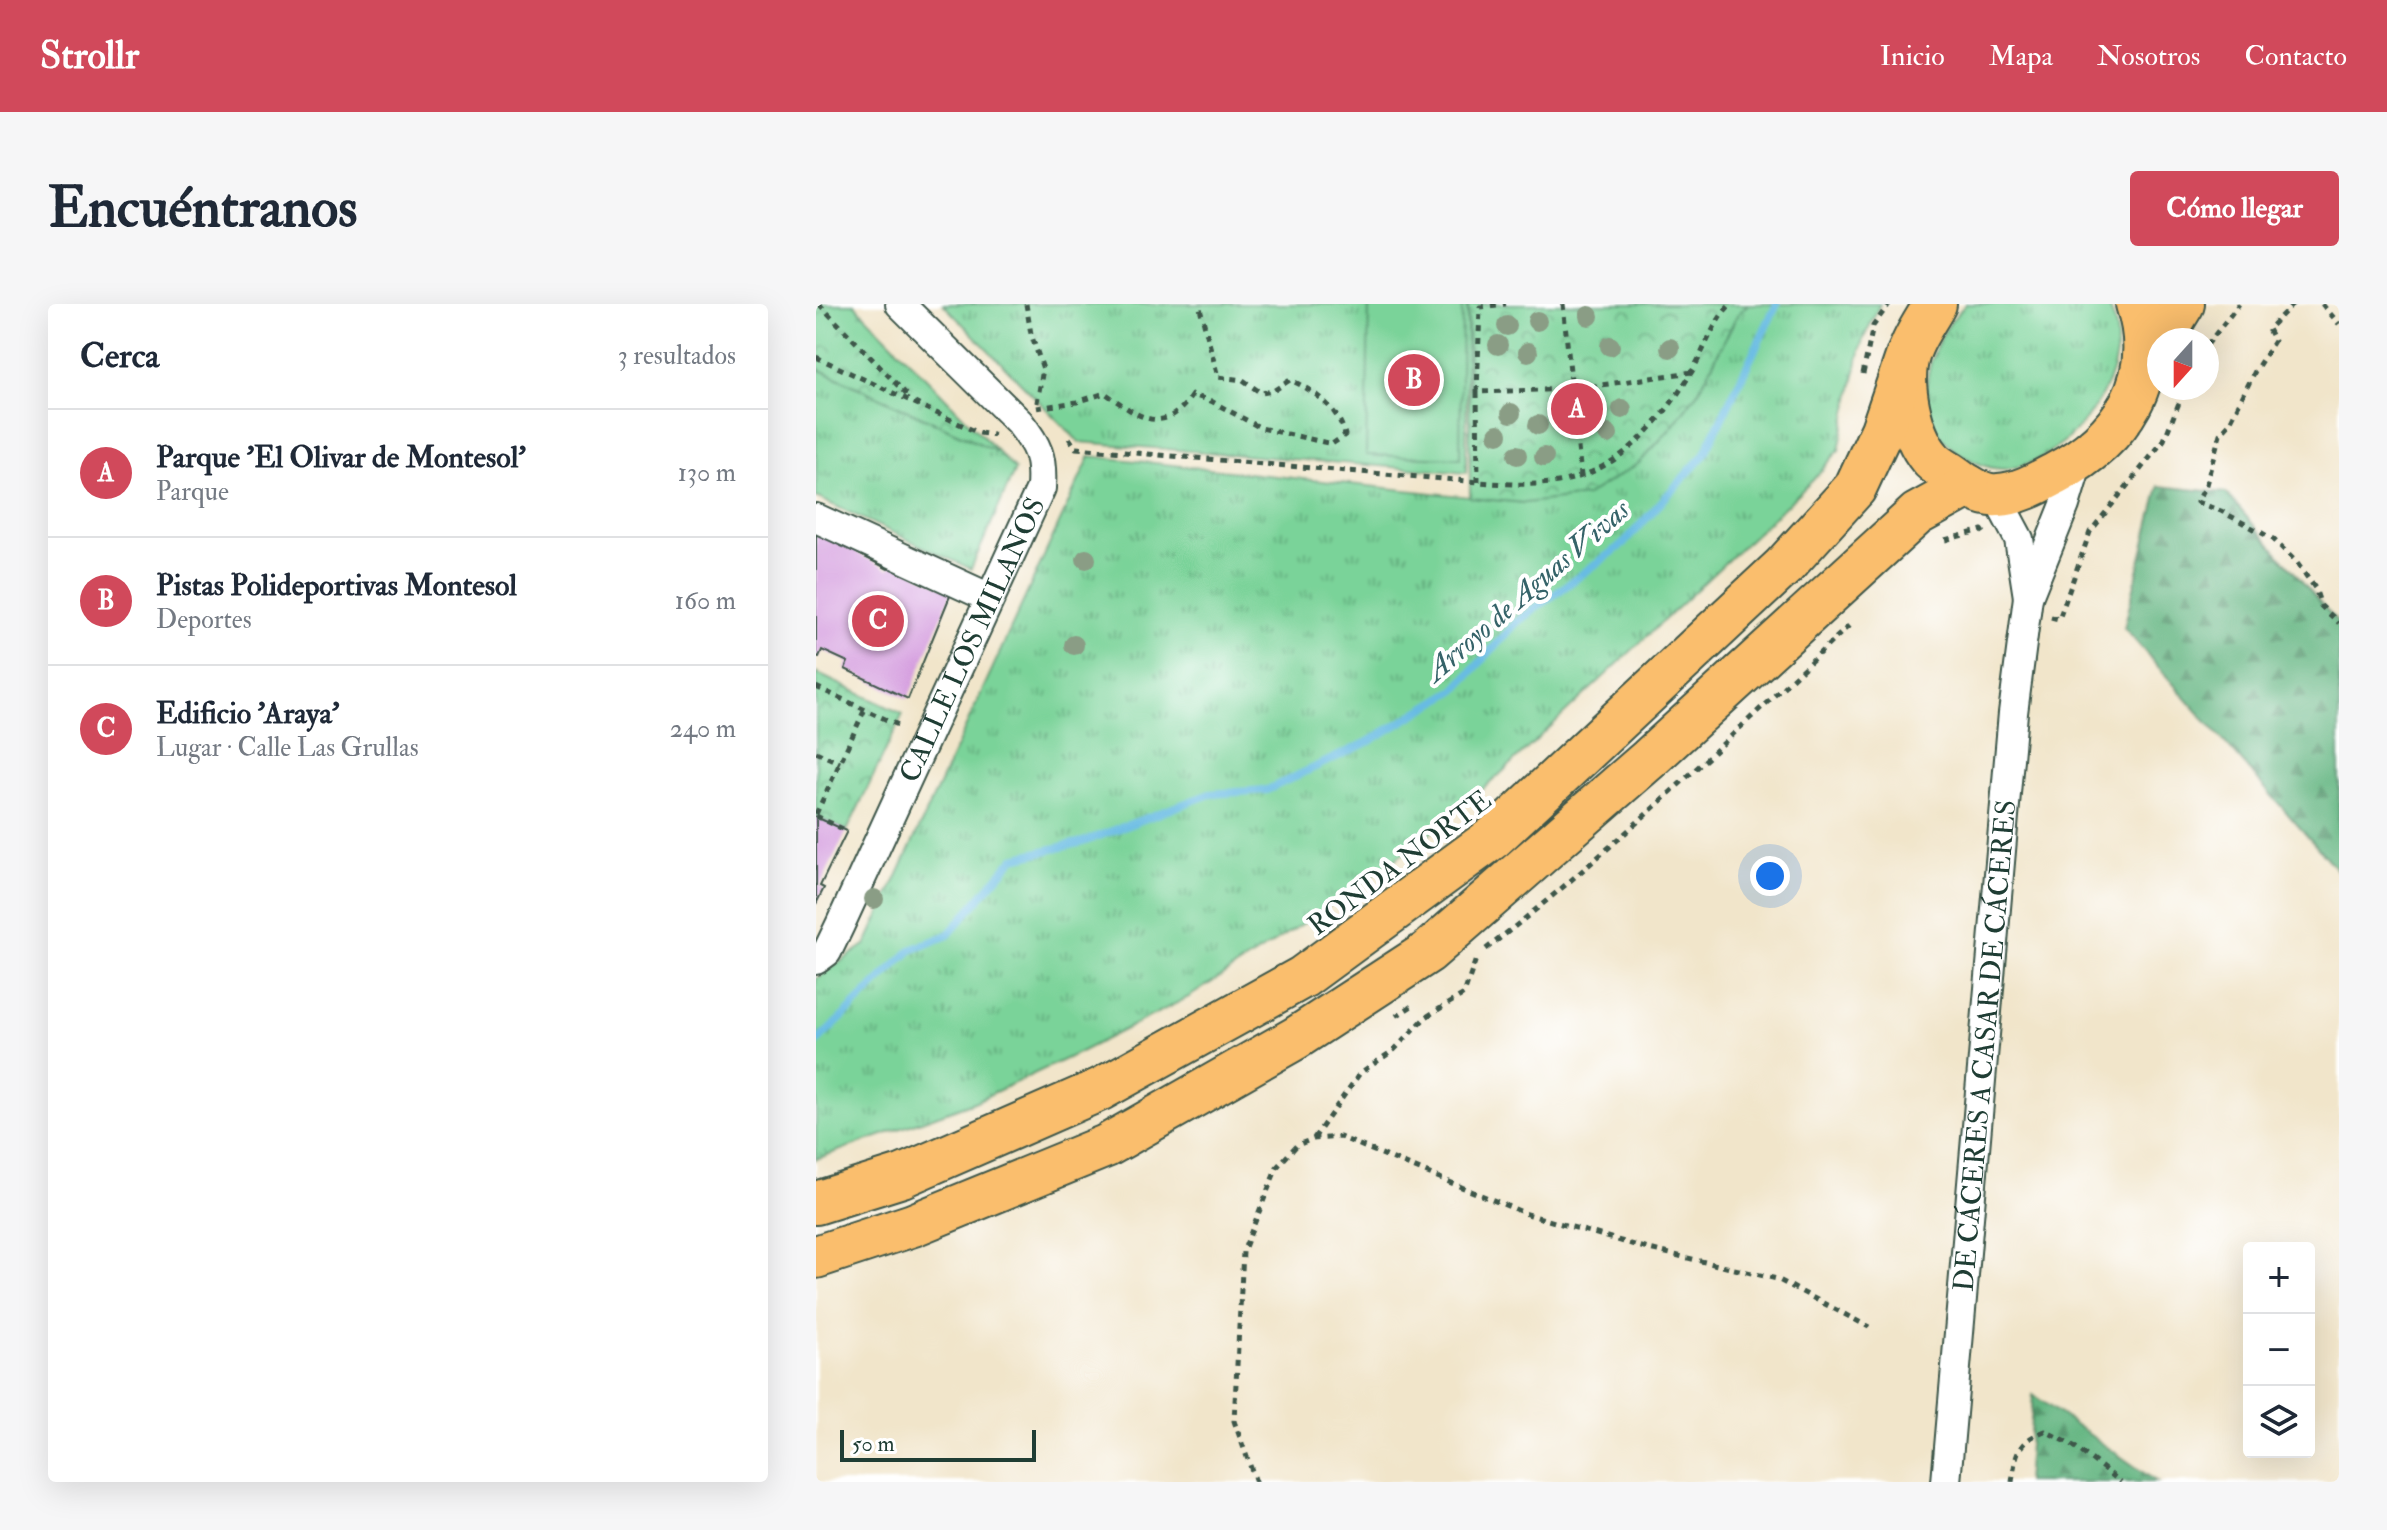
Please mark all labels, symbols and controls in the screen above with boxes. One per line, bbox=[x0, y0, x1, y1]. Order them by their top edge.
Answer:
text: Strollr bbox=[40, 32, 139, 80]
text: Inicio bbox=[1880, 39, 1945, 74]
text: Mapa bbox=[1989, 39, 2053, 74]
text: Nosotros bbox=[2097, 39, 2200, 74]
text: Contacto bbox=[2244, 39, 2347, 74]
button: Cómo llegar bbox=[2130, 171, 2339, 246]
text: Encuéntranos bbox=[48, 173, 357, 244]
north arrow bbox=[2147, 328, 2219, 400]
text: Cerca bbox=[80, 335, 159, 378]
text: 3 resultados bbox=[618, 340, 736, 372]
pin: B bbox=[1388, 350, 1440, 410]
pin: A bbox=[1551, 379, 1603, 439]
text: Parque 'El Olivar de Montesol' bbox=[156, 439, 526, 476]
text: A bbox=[98, 457, 114, 489]
text: 130 m bbox=[678, 457, 736, 489]
text: Parque bbox=[156, 476, 229, 508]
water label: Arroyo de Aguas Vivas bbox=[1415, 491, 1638, 691]
street label: CALLE LOS MILANOS bbox=[892, 492, 1053, 788]
text: Pistas Polideportivas Montesol bbox=[156, 567, 517, 604]
text: B bbox=[97, 585, 115, 617]
text: 160 m bbox=[675, 585, 736, 617]
pin: C bbox=[852, 591, 904, 651]
text: Deportes bbox=[156, 604, 252, 636]
text: Edificio 'Araya' bbox=[156, 695, 339, 732]
text: C bbox=[96, 713, 116, 745]
text: 240 m bbox=[670, 713, 736, 745]
text: Lugar · Calle Las Grullas bbox=[156, 732, 419, 764]
street label: RONDA NORTE bbox=[1301, 783, 1499, 944]
street label: DE CÁCERES A CASAR DE CÁCERES bbox=[1947, 799, 2024, 1293]
your location bbox=[1750, 856, 1790, 896]
map controls bbox=[2243, 1242, 2315, 1458]
button: + bbox=[2243, 1242, 2315, 1314]
button: − bbox=[2243, 1314, 2315, 1386]
button: layers bbox=[2243, 1386, 2315, 1458]
scale bar bbox=[840, 1426, 1036, 1462]
text: 50 m bbox=[852, 1430, 894, 1458]

